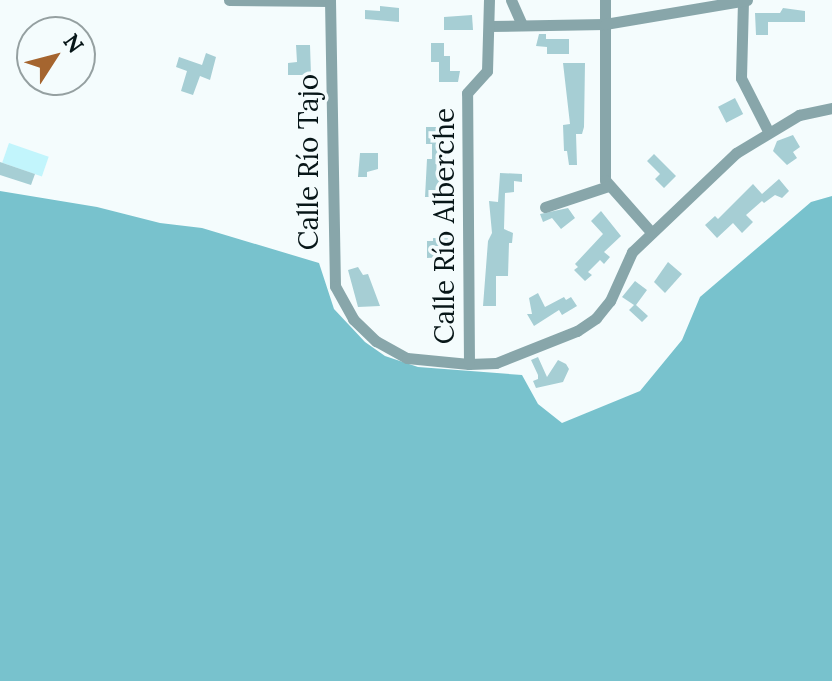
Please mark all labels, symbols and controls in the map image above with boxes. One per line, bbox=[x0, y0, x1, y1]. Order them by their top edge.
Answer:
north arrow bbox=[16, 16, 96, 96]
text: N bbox=[57, 28, 90, 58]
street label: Calle Río Tajo bbox=[291, 74, 325, 250]
street label: Calle Río Alberche bbox=[427, 108, 461, 344]

